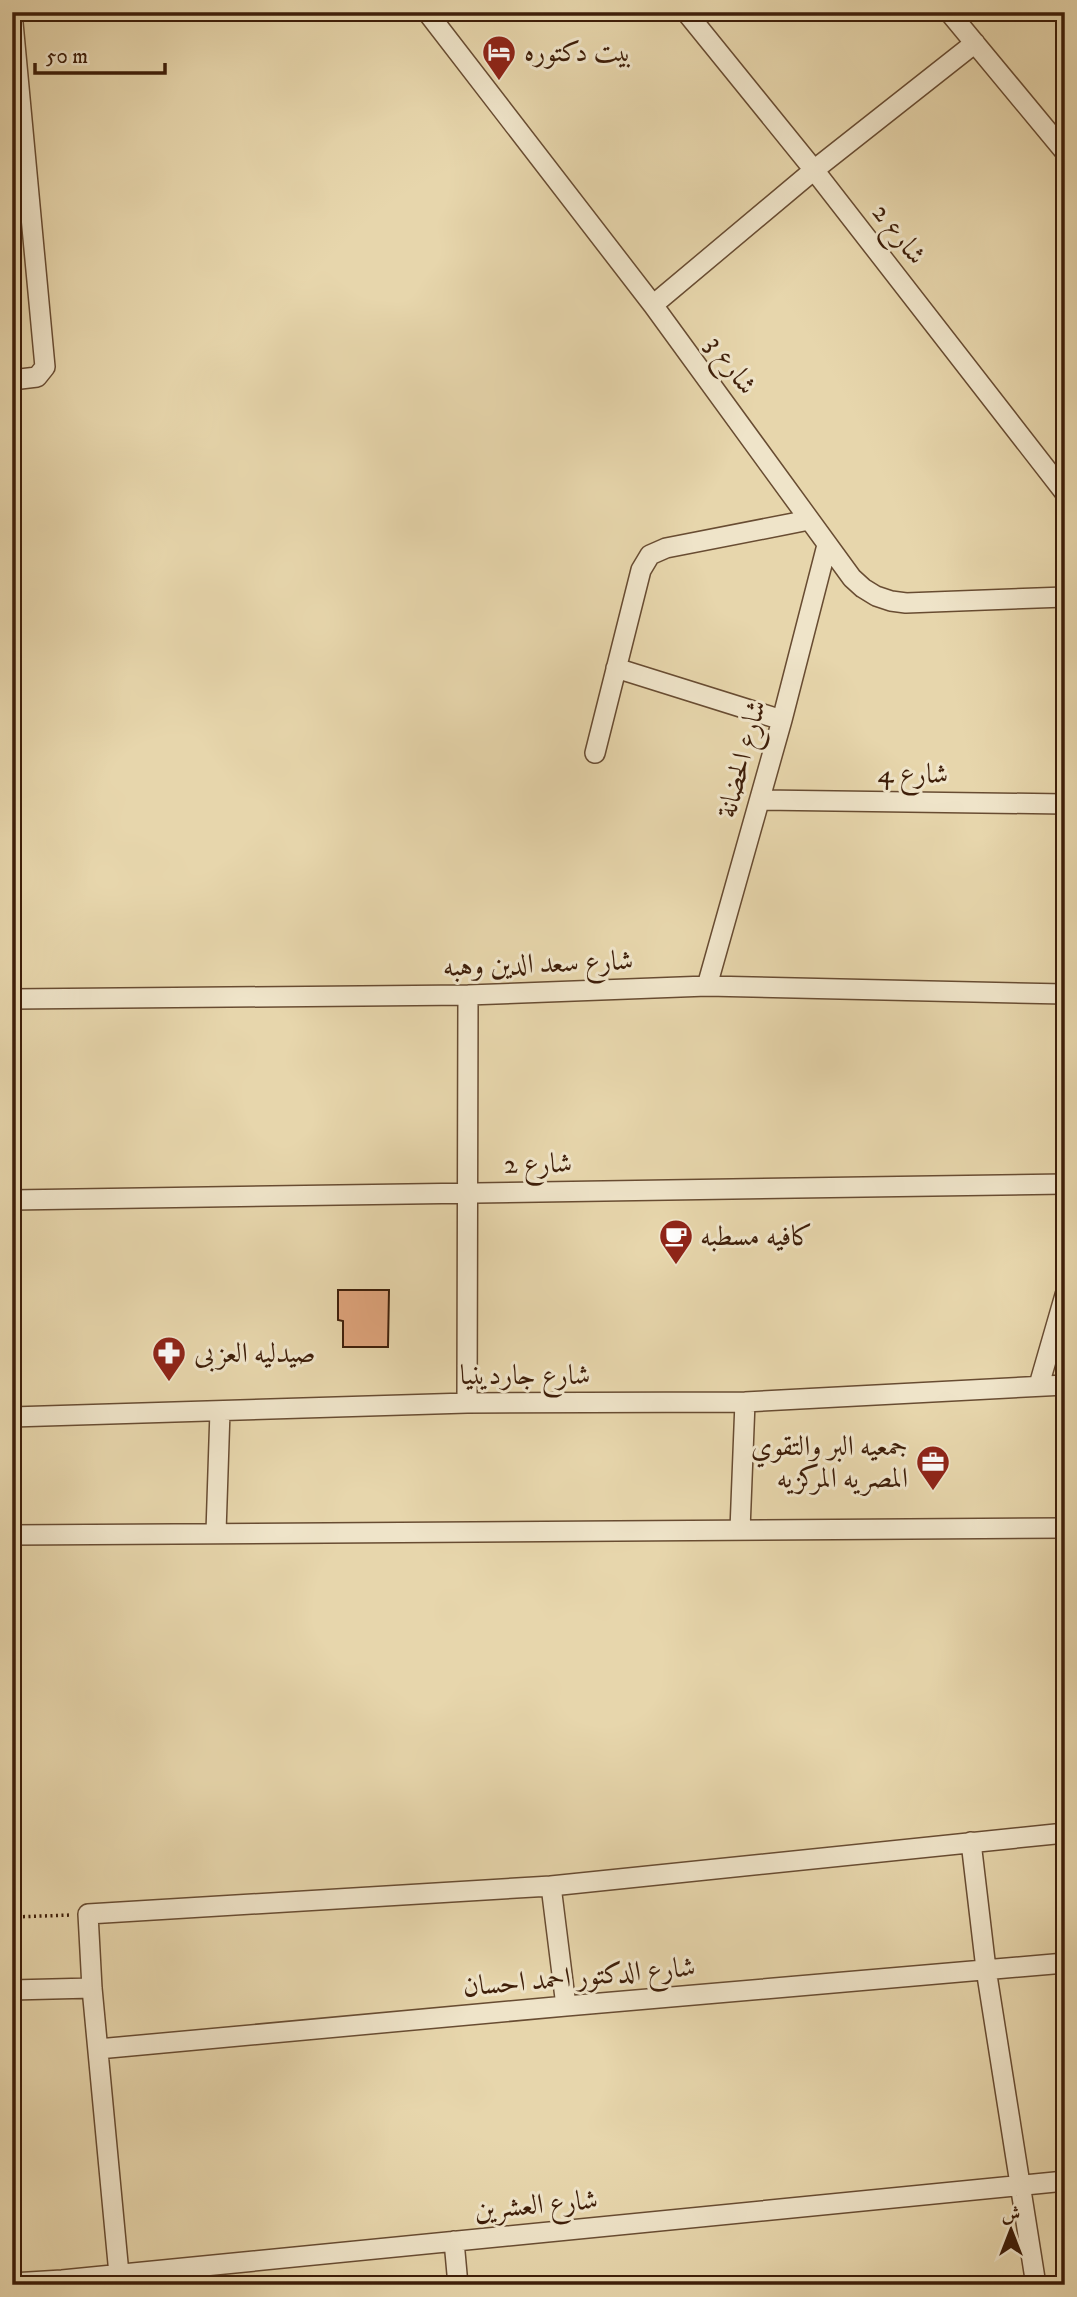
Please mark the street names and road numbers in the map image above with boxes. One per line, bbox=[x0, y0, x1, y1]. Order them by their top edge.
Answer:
street label: شارع 2 bbox=[860, 196, 934, 275]
street label: شارع 3 bbox=[694, 328, 764, 405]
street label: شارع الحضانة bbox=[709, 696, 779, 823]
street label: شارع 4 bbox=[877, 756, 949, 797]
street label: شارع سعد الدين وهبه bbox=[442, 943, 634, 990]
street label: شارع 2 bbox=[504, 1146, 573, 1187]
street label: شارع جاردينيا bbox=[460, 1358, 590, 1398]
street label: شارع الدكتور احمد احسان bbox=[461, 1949, 697, 2010]
street label: شارع العشرين bbox=[473, 2182, 600, 2233]

